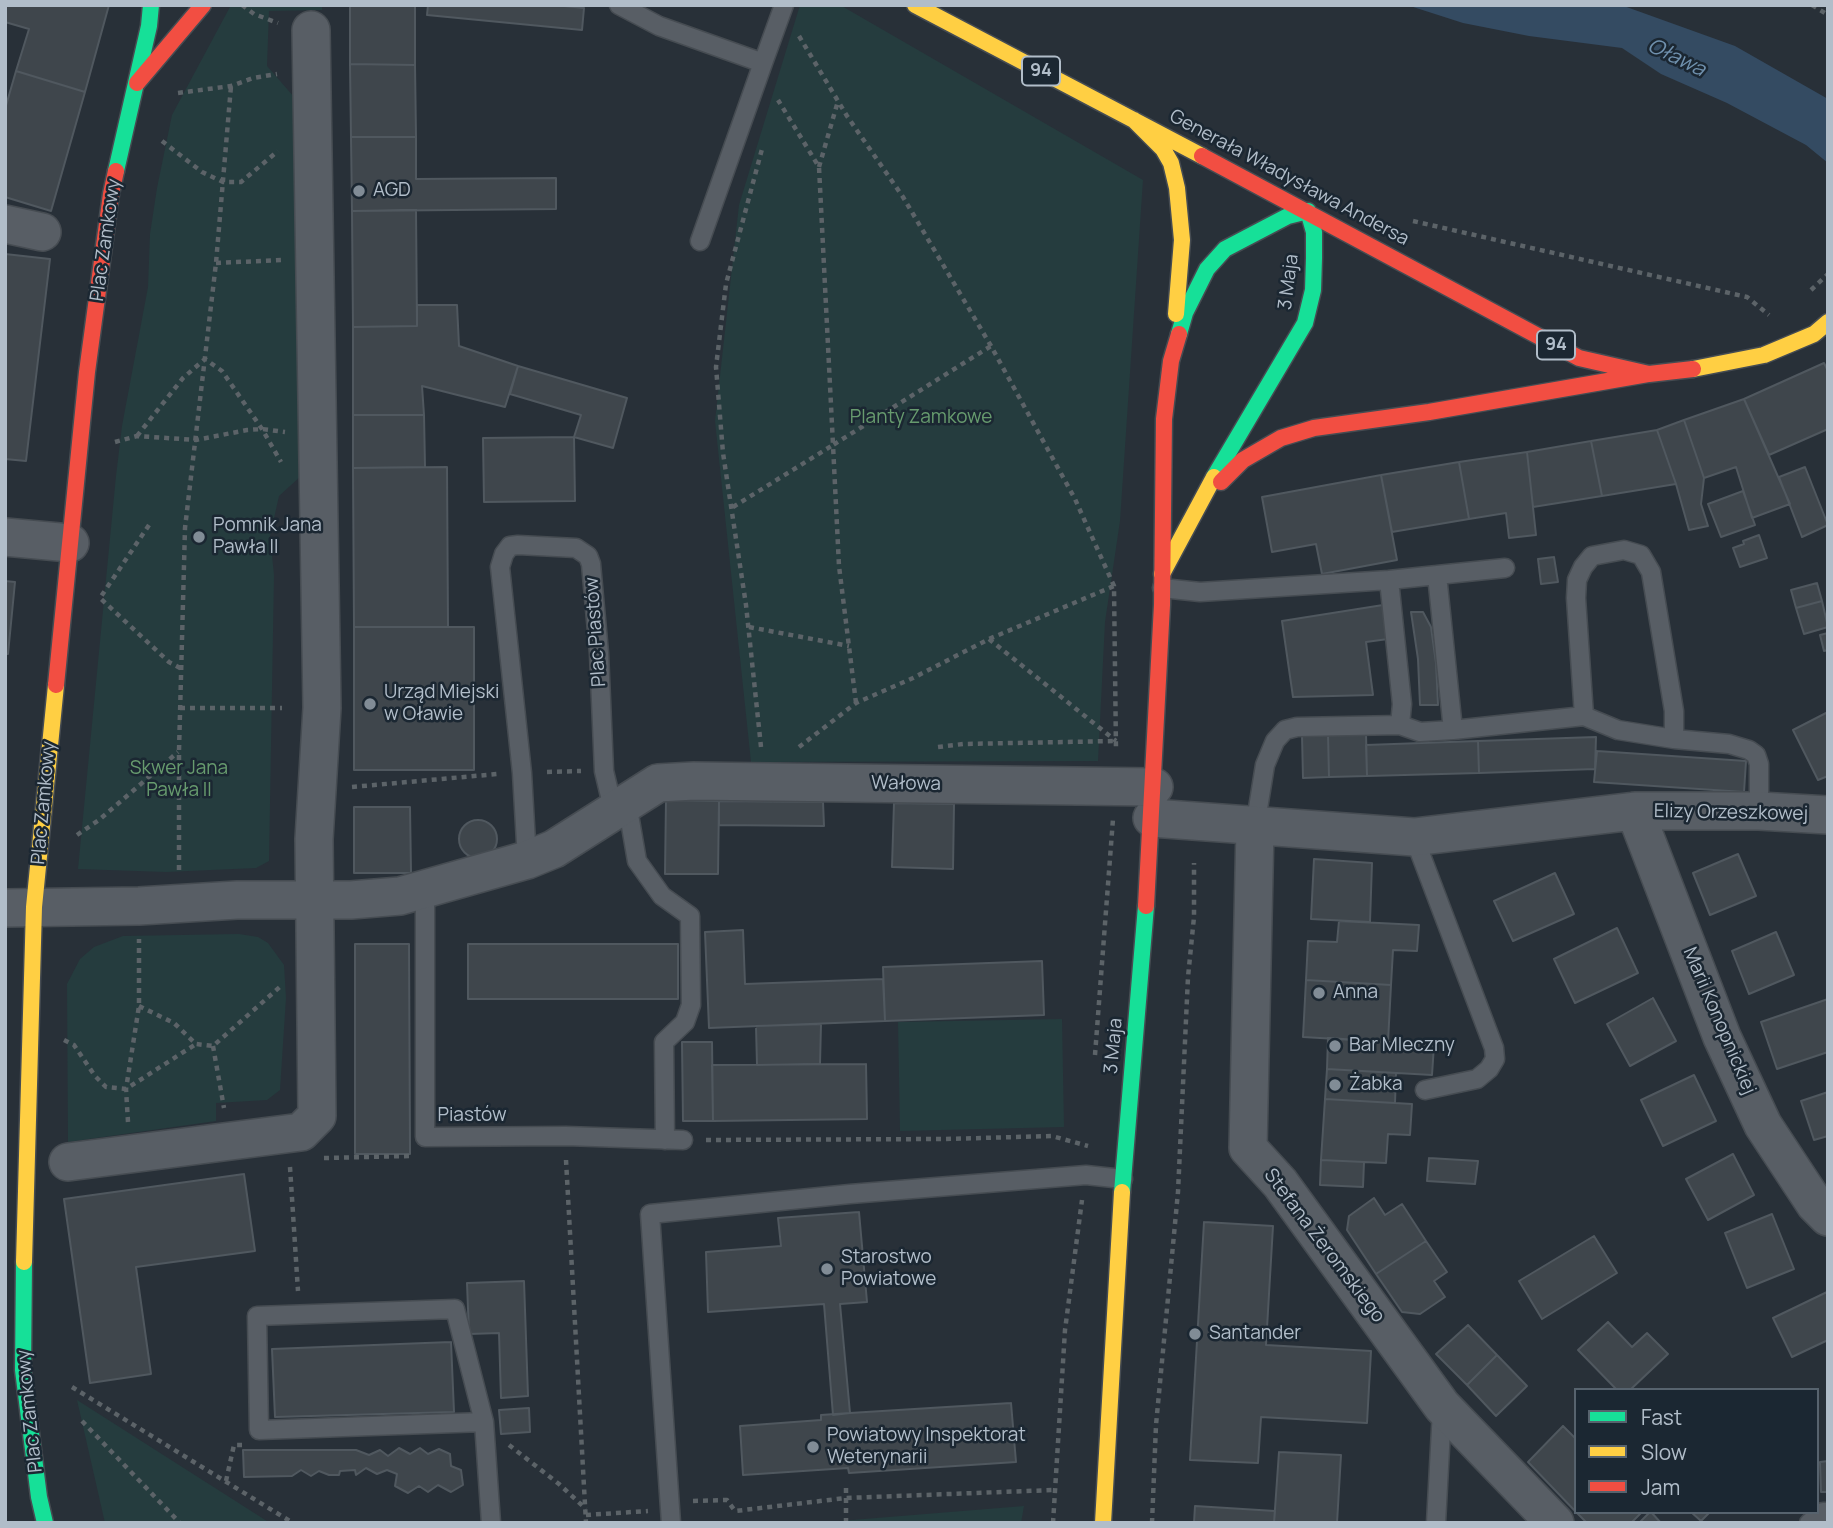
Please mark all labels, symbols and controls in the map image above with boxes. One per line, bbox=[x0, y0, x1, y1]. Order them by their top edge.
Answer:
water label: Oława bbox=[1643, 33, 1709, 83]
road number: 94 bbox=[1022, 56, 1060, 86]
street label: Generała Władysława Andersa bbox=[1165, 105, 1413, 251]
street label: Plac Zamkowy bbox=[86, 177, 126, 303]
place label: AGD bbox=[373, 180, 411, 202]
marker: AGD bbox=[351, 183, 367, 199]
street label: 3 Maja bbox=[1274, 253, 1304, 311]
road number: 94 bbox=[1537, 330, 1575, 360]
park label: Planty Zamkowe bbox=[850, 407, 992, 429]
place label: Pomnik Jana Pawła II bbox=[213, 515, 322, 559]
marker: Pomnik Jana Pawła II bbox=[191, 529, 207, 545]
street label: Plac Piastów bbox=[581, 576, 611, 688]
place label: Urząd Miejski w Oławie bbox=[384, 682, 499, 726]
marker: Urząd Miejski w Oławie bbox=[362, 696, 378, 712]
street label: Plac Zamkowy bbox=[27, 740, 61, 866]
park label: Skwer Jana Pawła II bbox=[130, 758, 228, 802]
street label: Wałowa bbox=[871, 772, 941, 796]
street label: Elizy Orzeszkowej bbox=[1654, 800, 1808, 826]
street label: Marii Konopnickiej bbox=[1678, 944, 1760, 1098]
place label: Anna bbox=[1333, 982, 1378, 1004]
marker: Anna bbox=[1311, 985, 1327, 1001]
street label: 3 Maja bbox=[1100, 1017, 1128, 1075]
place label: Bar Mleczny bbox=[1349, 1035, 1455, 1057]
marker: Bar Mleczny bbox=[1327, 1038, 1343, 1054]
place label: Żabka bbox=[1349, 1074, 1402, 1096]
marker: Żabka bbox=[1327, 1077, 1343, 1093]
street label: Piastów bbox=[437, 1105, 507, 1127]
street label: Stefana Żeromskiego bbox=[1259, 1165, 1389, 1327]
place label: Starostwo Powiatowe bbox=[841, 1247, 936, 1291]
marker: Starostwo Powiatowe bbox=[819, 1261, 835, 1277]
place label: Santander bbox=[1209, 1323, 1301, 1345]
marker: Santander bbox=[1187, 1326, 1203, 1342]
street label: Plac Zamkowy bbox=[12, 1348, 48, 1474]
legend bbox=[1574, 1388, 1819, 1514]
text: Fast bbox=[1641, 1403, 1682, 1431]
place label: Powiatowy Inspektorat Weterynarii bbox=[827, 1425, 1026, 1469]
text: Slow bbox=[1641, 1438, 1687, 1466]
marker: Powiatowy Inspektorat Weterynarii bbox=[805, 1439, 821, 1455]
text: Jam bbox=[1641, 1473, 1680, 1501]

